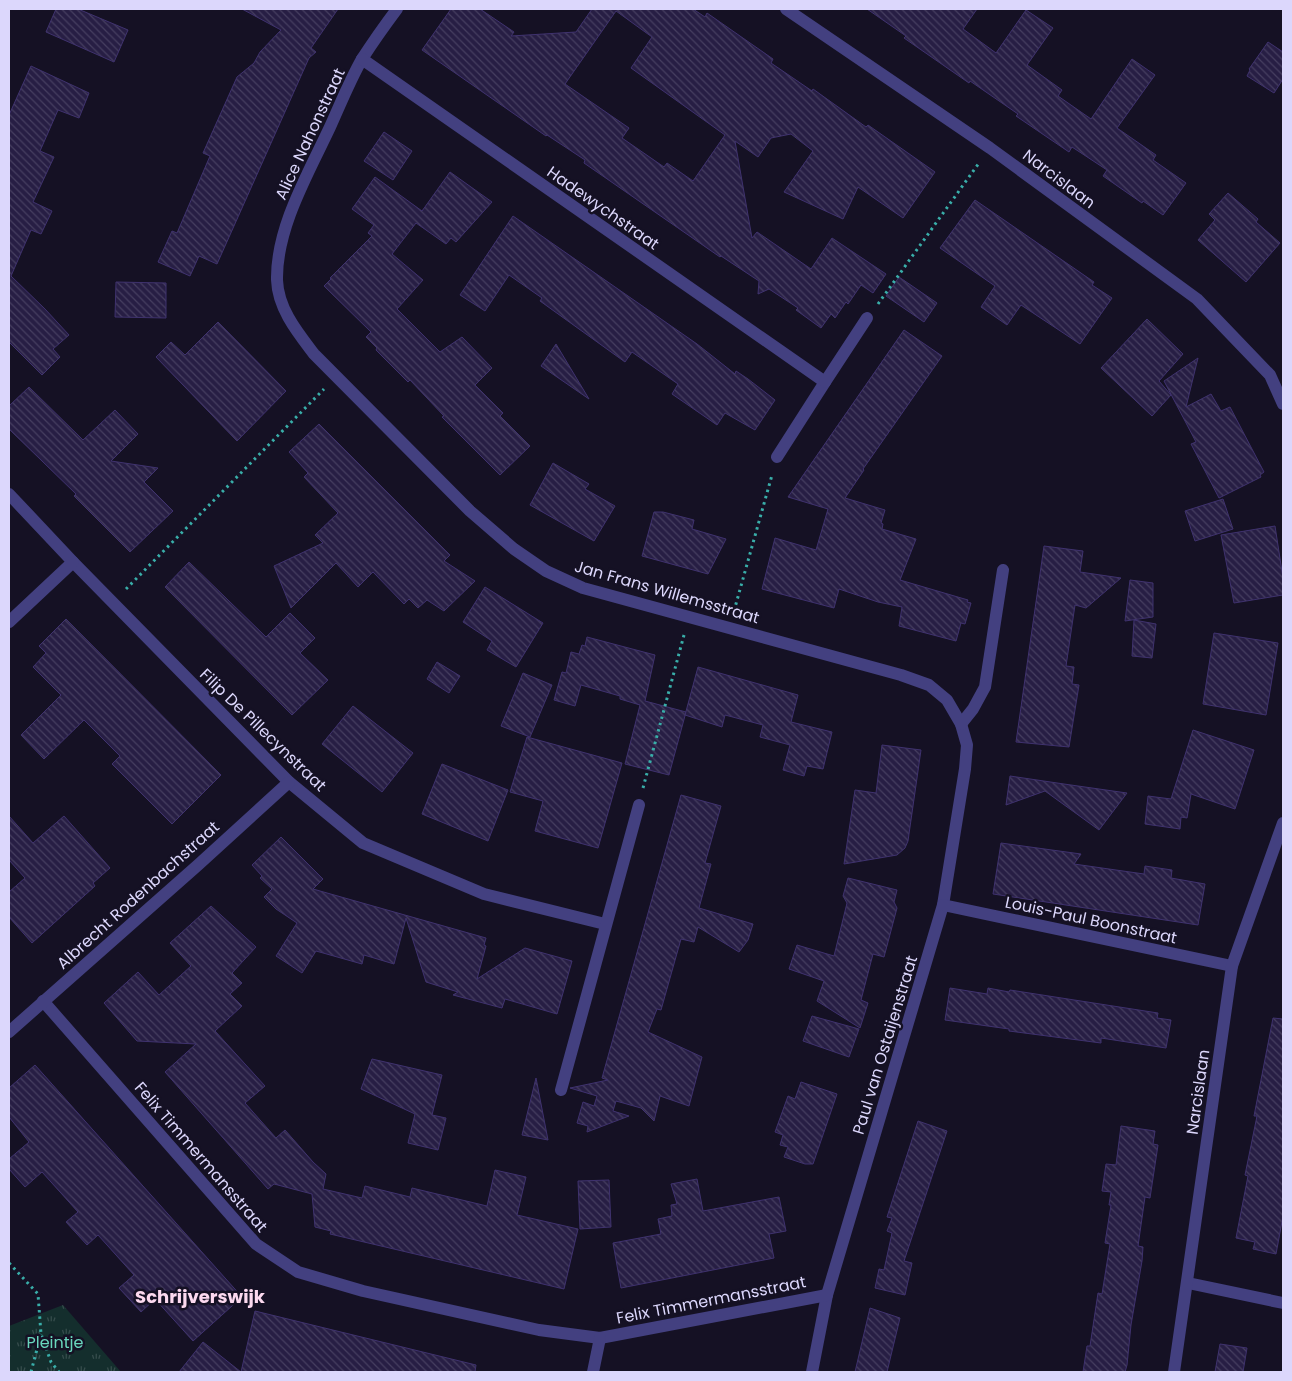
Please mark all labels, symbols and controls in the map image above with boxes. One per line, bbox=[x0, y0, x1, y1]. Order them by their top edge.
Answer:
street label: Alice Nahonstraat bbox=[269, 64, 351, 204]
street label: Narcislaan bbox=[1018, 144, 1100, 214]
street label: Hadewychstraat bbox=[542, 161, 664, 255]
street label: Jan Frans Willemsstraat bbox=[572, 555, 762, 629]
street label: Filip De Pillecynstraat bbox=[195, 663, 332, 797]
street label: Albrecht Rodenbachstraat bbox=[52, 816, 224, 974]
street label: Louis-Paul Boonstraat bbox=[1003, 891, 1179, 949]
street label: Paul van Ostaijenstraat bbox=[847, 953, 923, 1137]
street label: Narcislaan bbox=[1181, 1048, 1215, 1136]
street label: Felix Timmermansstraat bbox=[129, 1077, 273, 1237]
street label: Felix Timmermansstraat bbox=[614, 1270, 808, 1330]
district label: Schrijverswijk bbox=[135, 1284, 266, 1309]
park label: Pleintje bbox=[26, 1331, 84, 1354]

